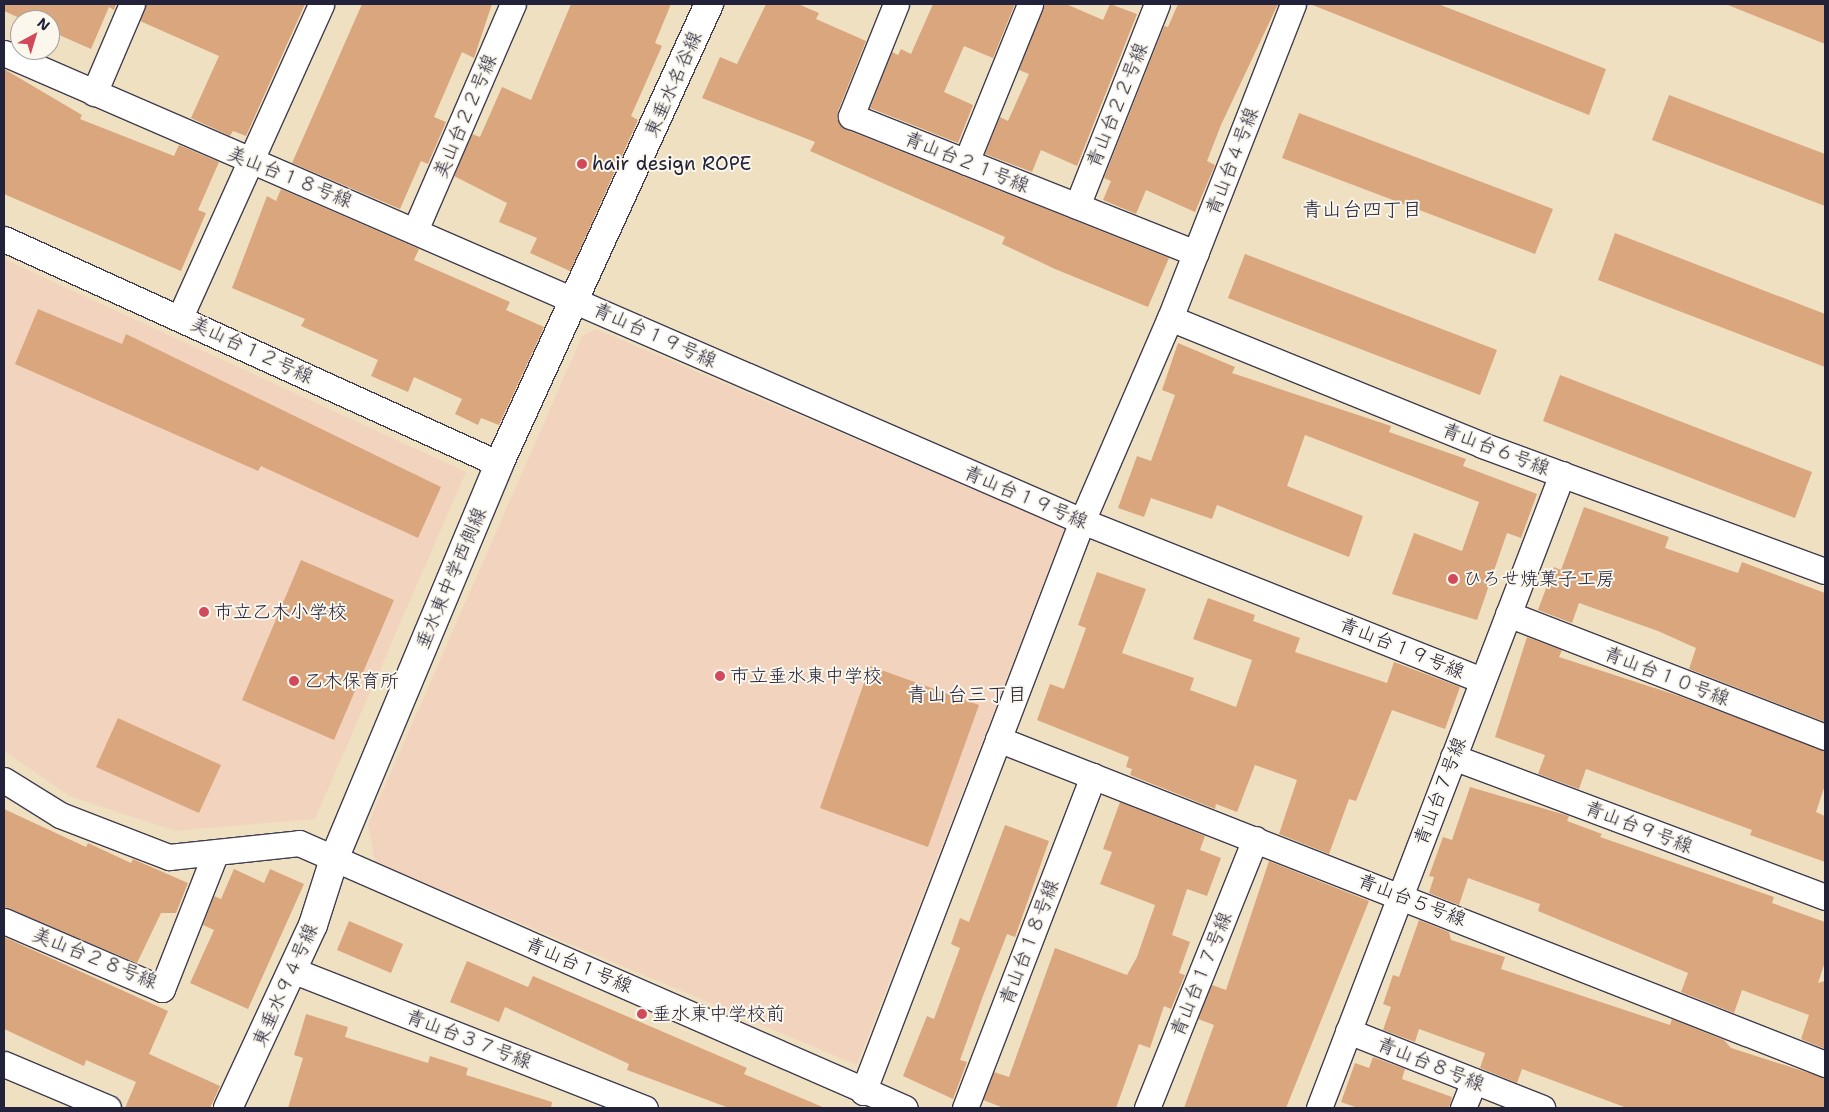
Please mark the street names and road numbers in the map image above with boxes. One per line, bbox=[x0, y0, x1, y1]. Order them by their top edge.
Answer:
street label: 東垂水名谷線 bbox=[639, 27, 707, 141]
street label: 青山台２２号線 bbox=[1082, 39, 1152, 171]
street label: 美山台２２号線 bbox=[429, 50, 501, 182]
street label: 青山台４号線 bbox=[1201, 104, 1263, 218]
street label: 青山台２１号線 bbox=[901, 127, 1033, 197]
street label: 美山台１８号線 bbox=[224, 142, 356, 212]
street label: 青山台１９号線 bbox=[590, 298, 720, 372]
street label: 美山台１２号線 bbox=[187, 312, 317, 388]
street label: 青山台６号線 bbox=[1439, 418, 1553, 480]
street label: 青山台１９号線 bbox=[960, 461, 1092, 533]
street label: 垂水東中学西側線 bbox=[411, 504, 491, 652]
street label: 青山台１９号線 bbox=[1336, 613, 1468, 683]
street label: 青山台１０号線 bbox=[1601, 642, 1733, 710]
street label: 青山台７号線 bbox=[1409, 734, 1471, 848]
street label: 青山台９号線 bbox=[1582, 796, 1696, 858]
street label: 青山台５号線 bbox=[1355, 869, 1469, 931]
street label: 青山台１８号線 bbox=[995, 876, 1063, 1008]
street label: 青山台１７号線 bbox=[1166, 908, 1236, 1040]
street label: 東垂水９４号線 bbox=[248, 920, 322, 1050]
street label: 美山台２８号線 bbox=[29, 923, 161, 993]
street label: 青山台１号線 bbox=[522, 932, 636, 998]
street label: 青山台３７号線 bbox=[403, 1005, 535, 1073]
street label: 青山台８号線 bbox=[1374, 1032, 1488, 1096]

